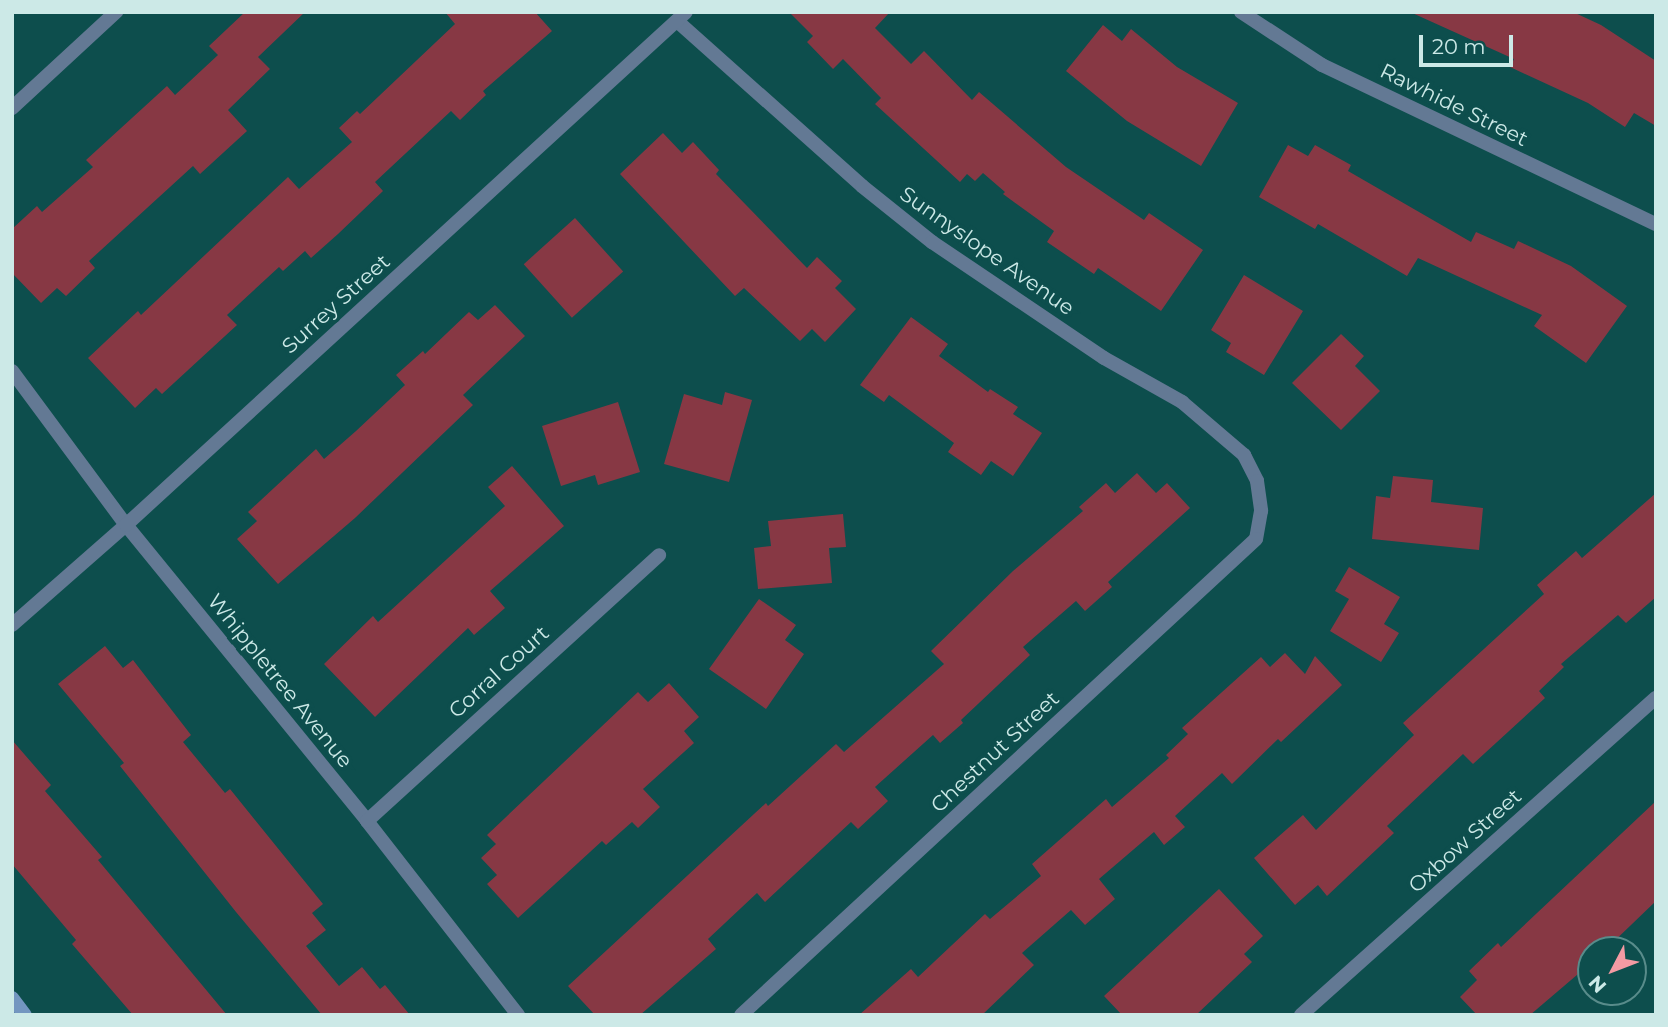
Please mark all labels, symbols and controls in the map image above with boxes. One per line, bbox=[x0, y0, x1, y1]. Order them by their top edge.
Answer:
scale bar bbox=[1423, 21, 1518, 65]
text: 20 m bbox=[1432, 34, 1486, 59]
street label: Rawhide Street bbox=[1376, 58, 1532, 152]
street label: Sunnyslope Avenue bbox=[895, 181, 1079, 321]
street label: Surrey Street bbox=[277, 249, 395, 359]
street label: Whippletree Avenue bbox=[202, 589, 358, 773]
street label: Corral Court bbox=[444, 621, 554, 723]
street label: Chestnut Street bbox=[926, 686, 1064, 818]
street label: Oxbow Street bbox=[1403, 784, 1527, 898]
north arrow bbox=[1577, 936, 1647, 1006]
text: N bbox=[1584, 971, 1611, 997]

